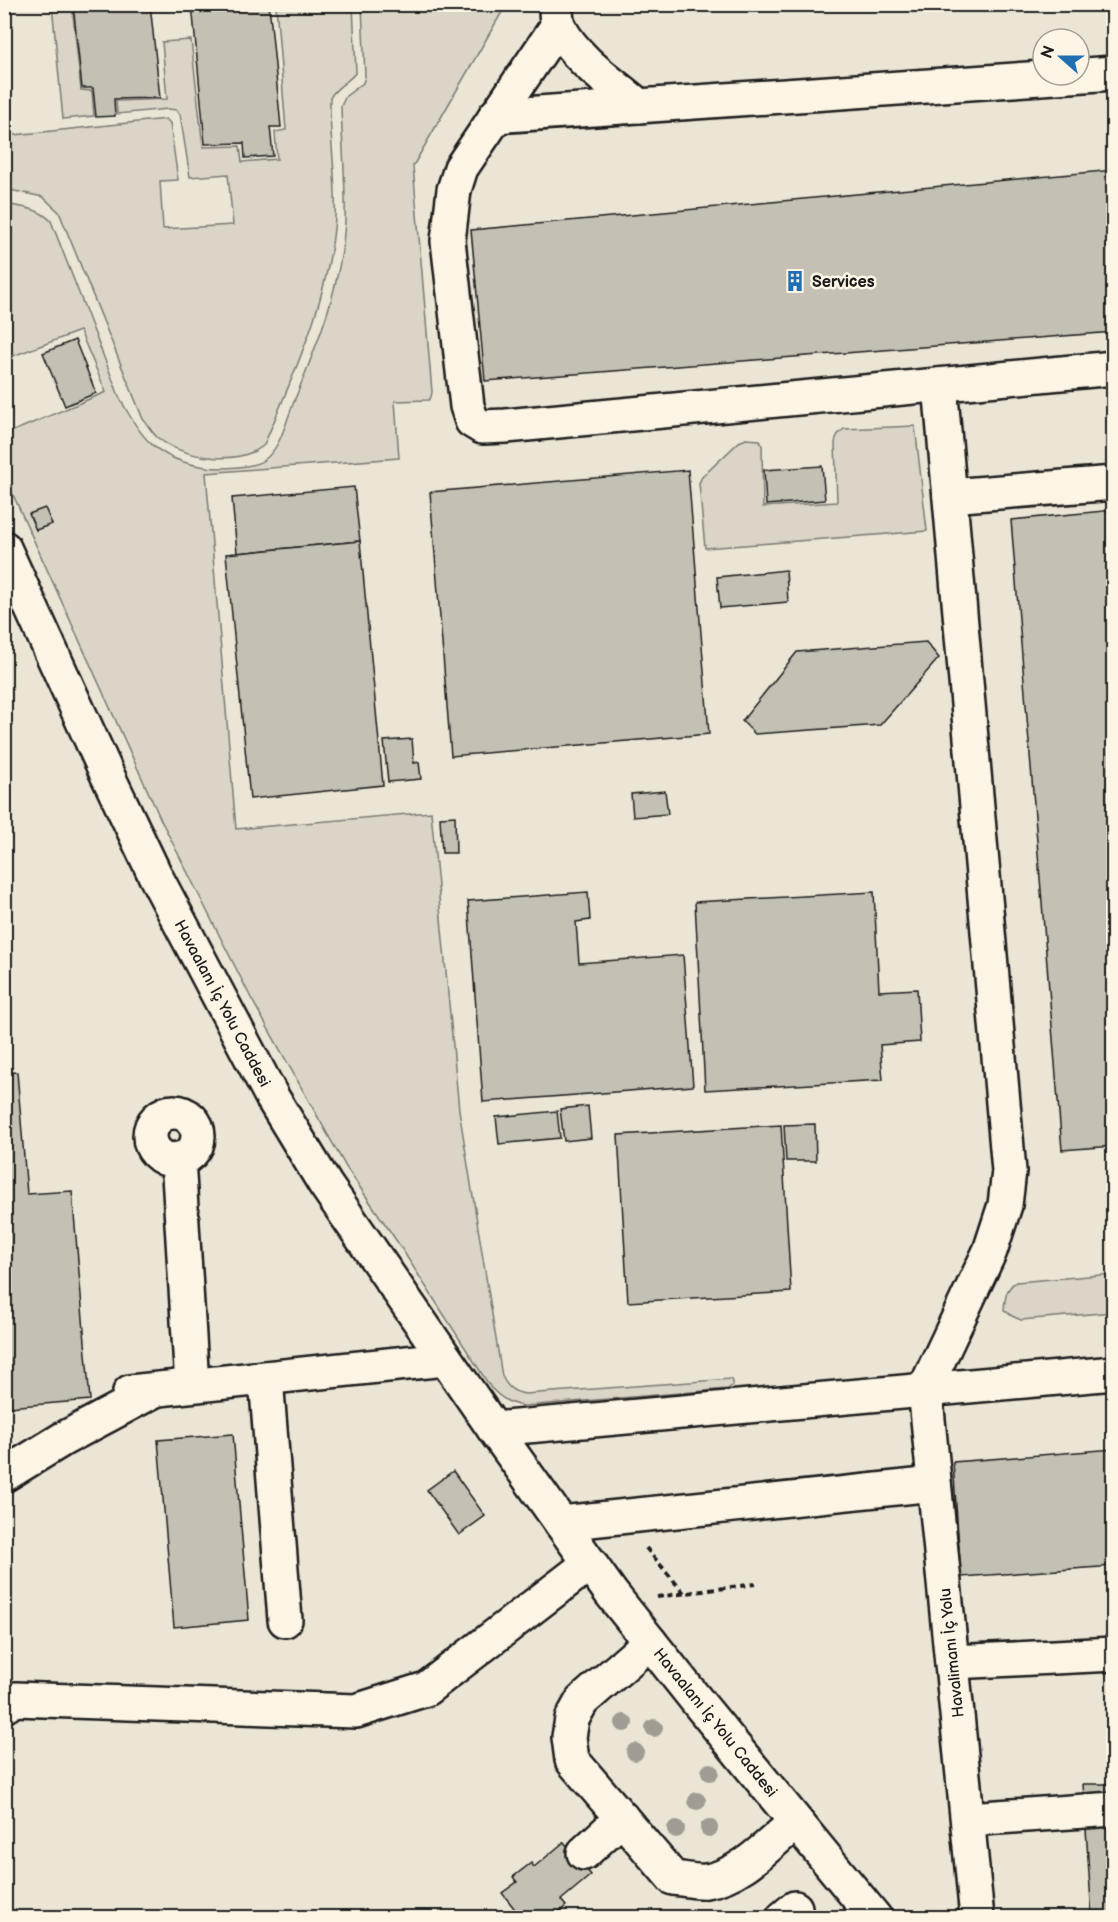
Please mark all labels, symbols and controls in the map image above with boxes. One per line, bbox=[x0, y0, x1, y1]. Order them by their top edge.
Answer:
north arrow bbox=[1031, 27, 1091, 87]
text: N bbox=[1037, 43, 1059, 61]
building icon: Services bbox=[783, 269, 807, 293]
place label: Services bbox=[812, 273, 875, 292]
street label: Havaalanı İç Yolu Caddesi bbox=[170, 916, 276, 1090]
street label: Havalimanı İç Yolu bbox=[934, 1587, 969, 1719]
street label: Havaalanı İç Yolu Caddesi bbox=[649, 1643, 782, 1801]

